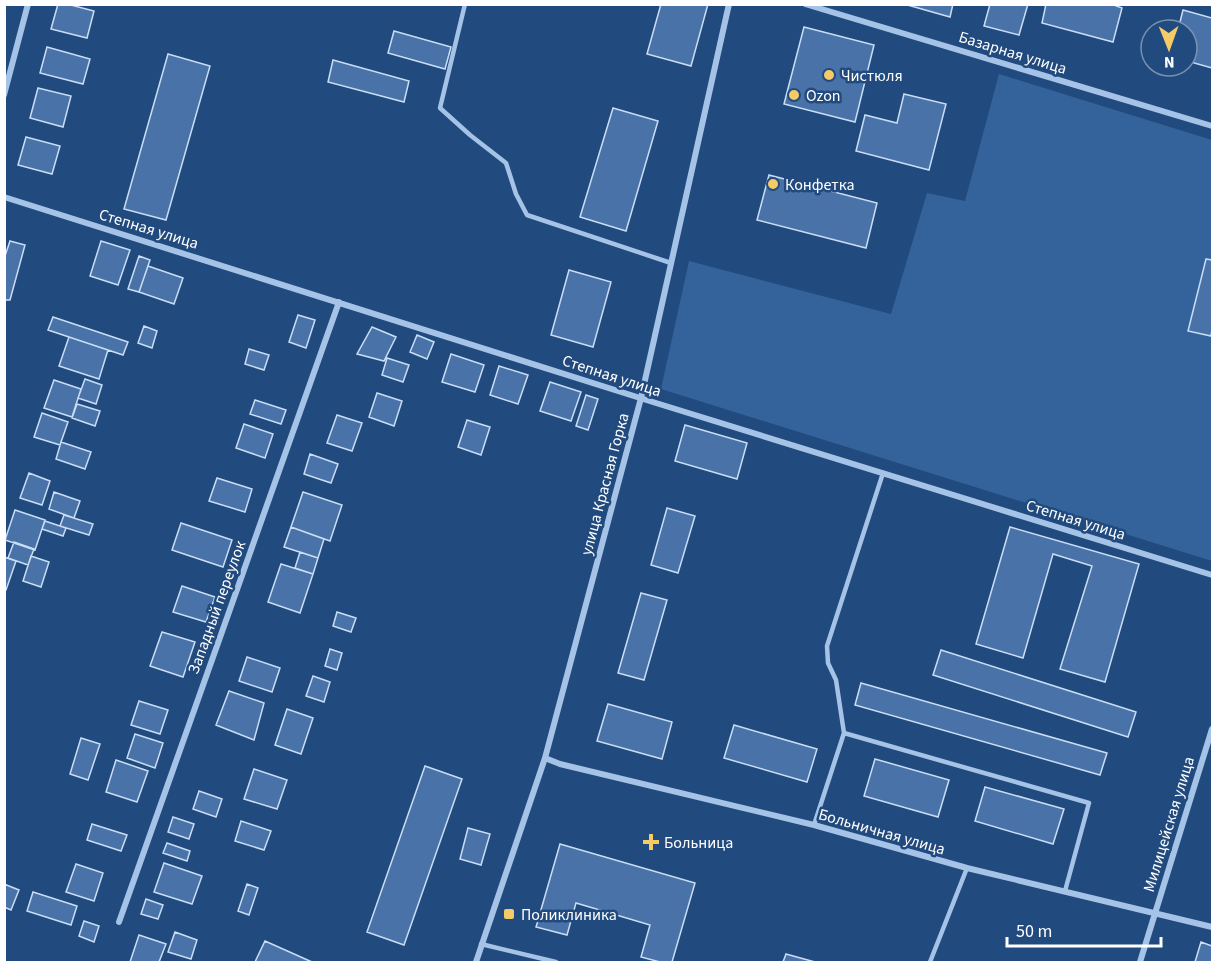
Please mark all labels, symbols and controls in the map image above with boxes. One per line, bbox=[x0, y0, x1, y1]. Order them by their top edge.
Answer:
north arrow bbox=[1139, 18, 1199, 78]
street label: Базарная улица bbox=[956, 26, 1069, 80]
text: N bbox=[1164, 51, 1175, 73]
place label: Чистюля bbox=[841, 65, 903, 87]
marker: Чистюля bbox=[822, 68, 836, 82]
place label: Ozon bbox=[806, 85, 841, 107]
marker: Ozon bbox=[787, 88, 801, 102]
place label: Конфетка bbox=[785, 174, 855, 196]
marker: Конфетка bbox=[766, 177, 780, 191]
street label: Степная улица bbox=[96, 203, 201, 255]
street label: Степная улица bbox=[559, 350, 664, 402]
street label: улица Красная Горка bbox=[575, 411, 635, 558]
street label: Степная улица bbox=[1023, 494, 1128, 546]
street label: Западный переулок bbox=[183, 538, 251, 677]
street label: Милицейская улица bbox=[1138, 754, 1200, 895]
street label: Больничная улица bbox=[816, 803, 948, 861]
place label: Больница bbox=[664, 832, 733, 854]
marker: Больница bbox=[642, 833, 660, 851]
place label: Поликлиника bbox=[521, 904, 617, 926]
marker: Поликлиника bbox=[502, 907, 516, 921]
scale bar bbox=[1007, 910, 1162, 948]
text: 50 m bbox=[1016, 919, 1052, 944]

